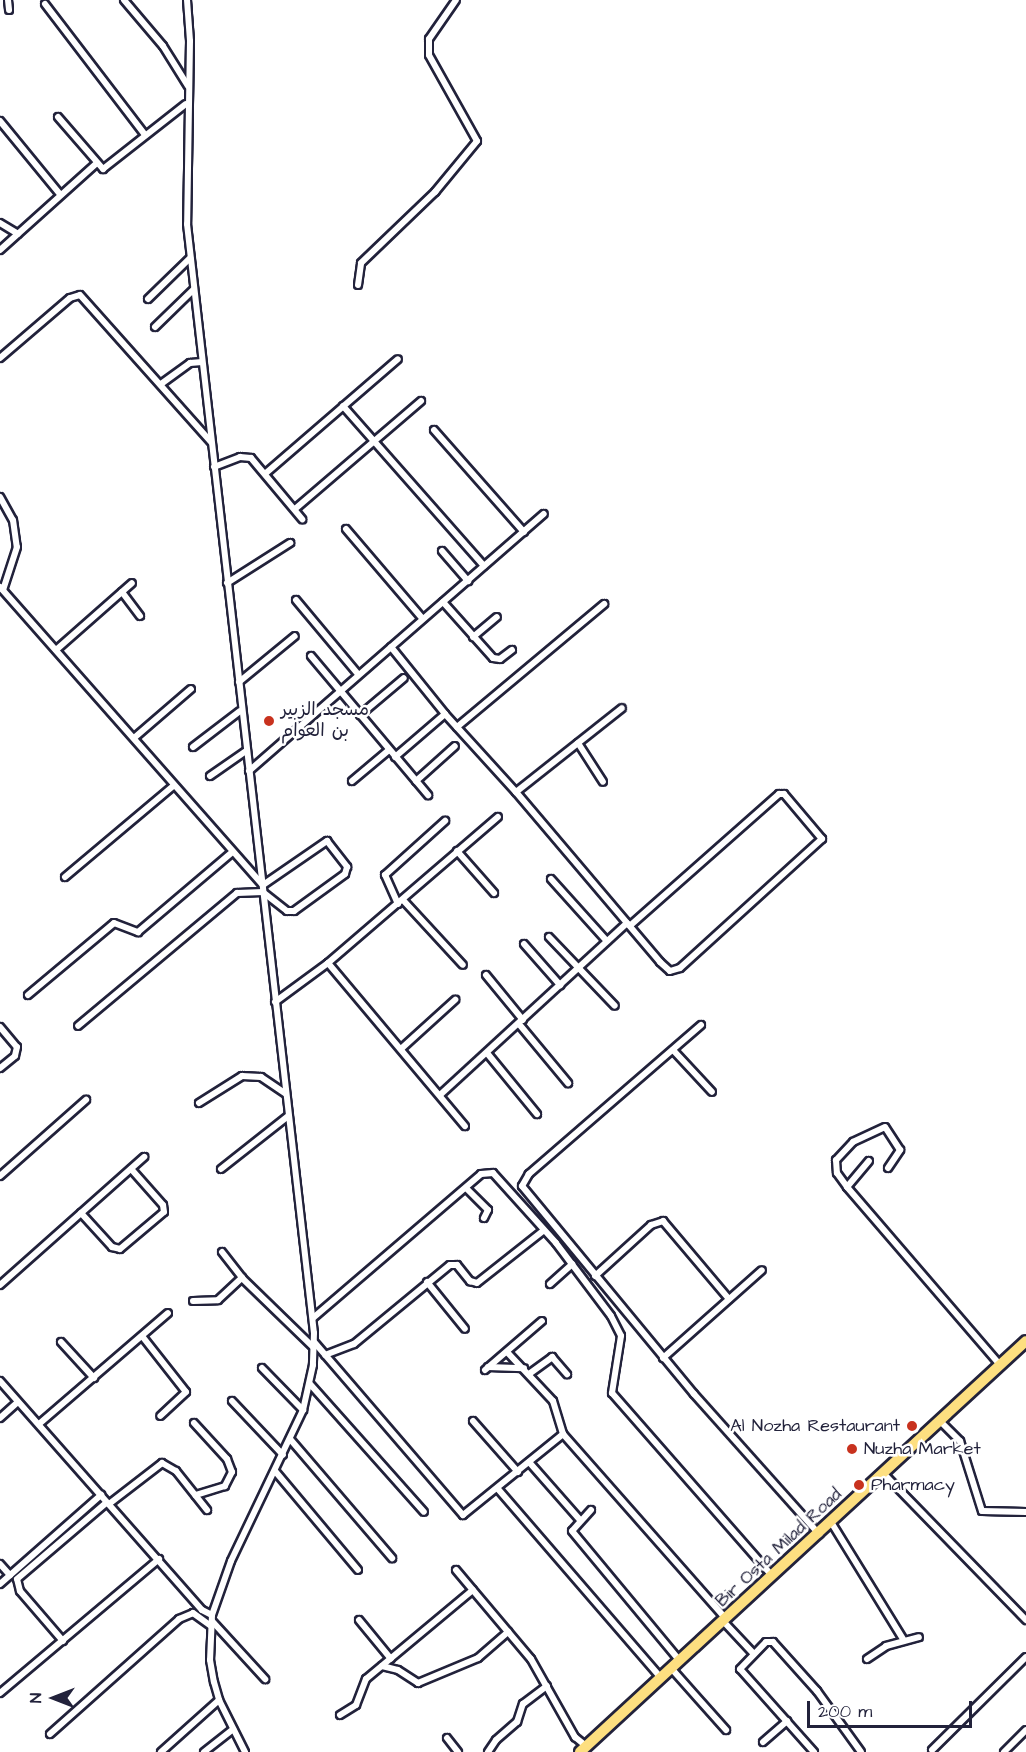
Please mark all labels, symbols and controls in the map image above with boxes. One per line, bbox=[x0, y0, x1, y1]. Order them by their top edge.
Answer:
place label: مسجد الزبير بن العوام bbox=[281, 700, 369, 742]
marker: مسجد الزبير بن العوام bbox=[262, 714, 276, 728]
place label: Al Nozha Restaurant bbox=[730, 1415, 900, 1437]
marker: Al Nozha Restaurant bbox=[905, 1419, 919, 1433]
place label: Nuzha Market bbox=[864, 1438, 981, 1460]
marker: Nuzha Market bbox=[845, 1442, 859, 1456]
place label: Pharmacy bbox=[871, 1474, 955, 1496]
marker: Pharmacy bbox=[852, 1478, 866, 1492]
street label: Bir Osta Milad Road bbox=[711, 1484, 847, 1612]
north arrow bbox=[24, 1668, 84, 1728]
scale bar bbox=[810, 1689, 975, 1727]
text: N bbox=[25, 1693, 47, 1703]
text: 200 m bbox=[818, 1699, 872, 1724]

